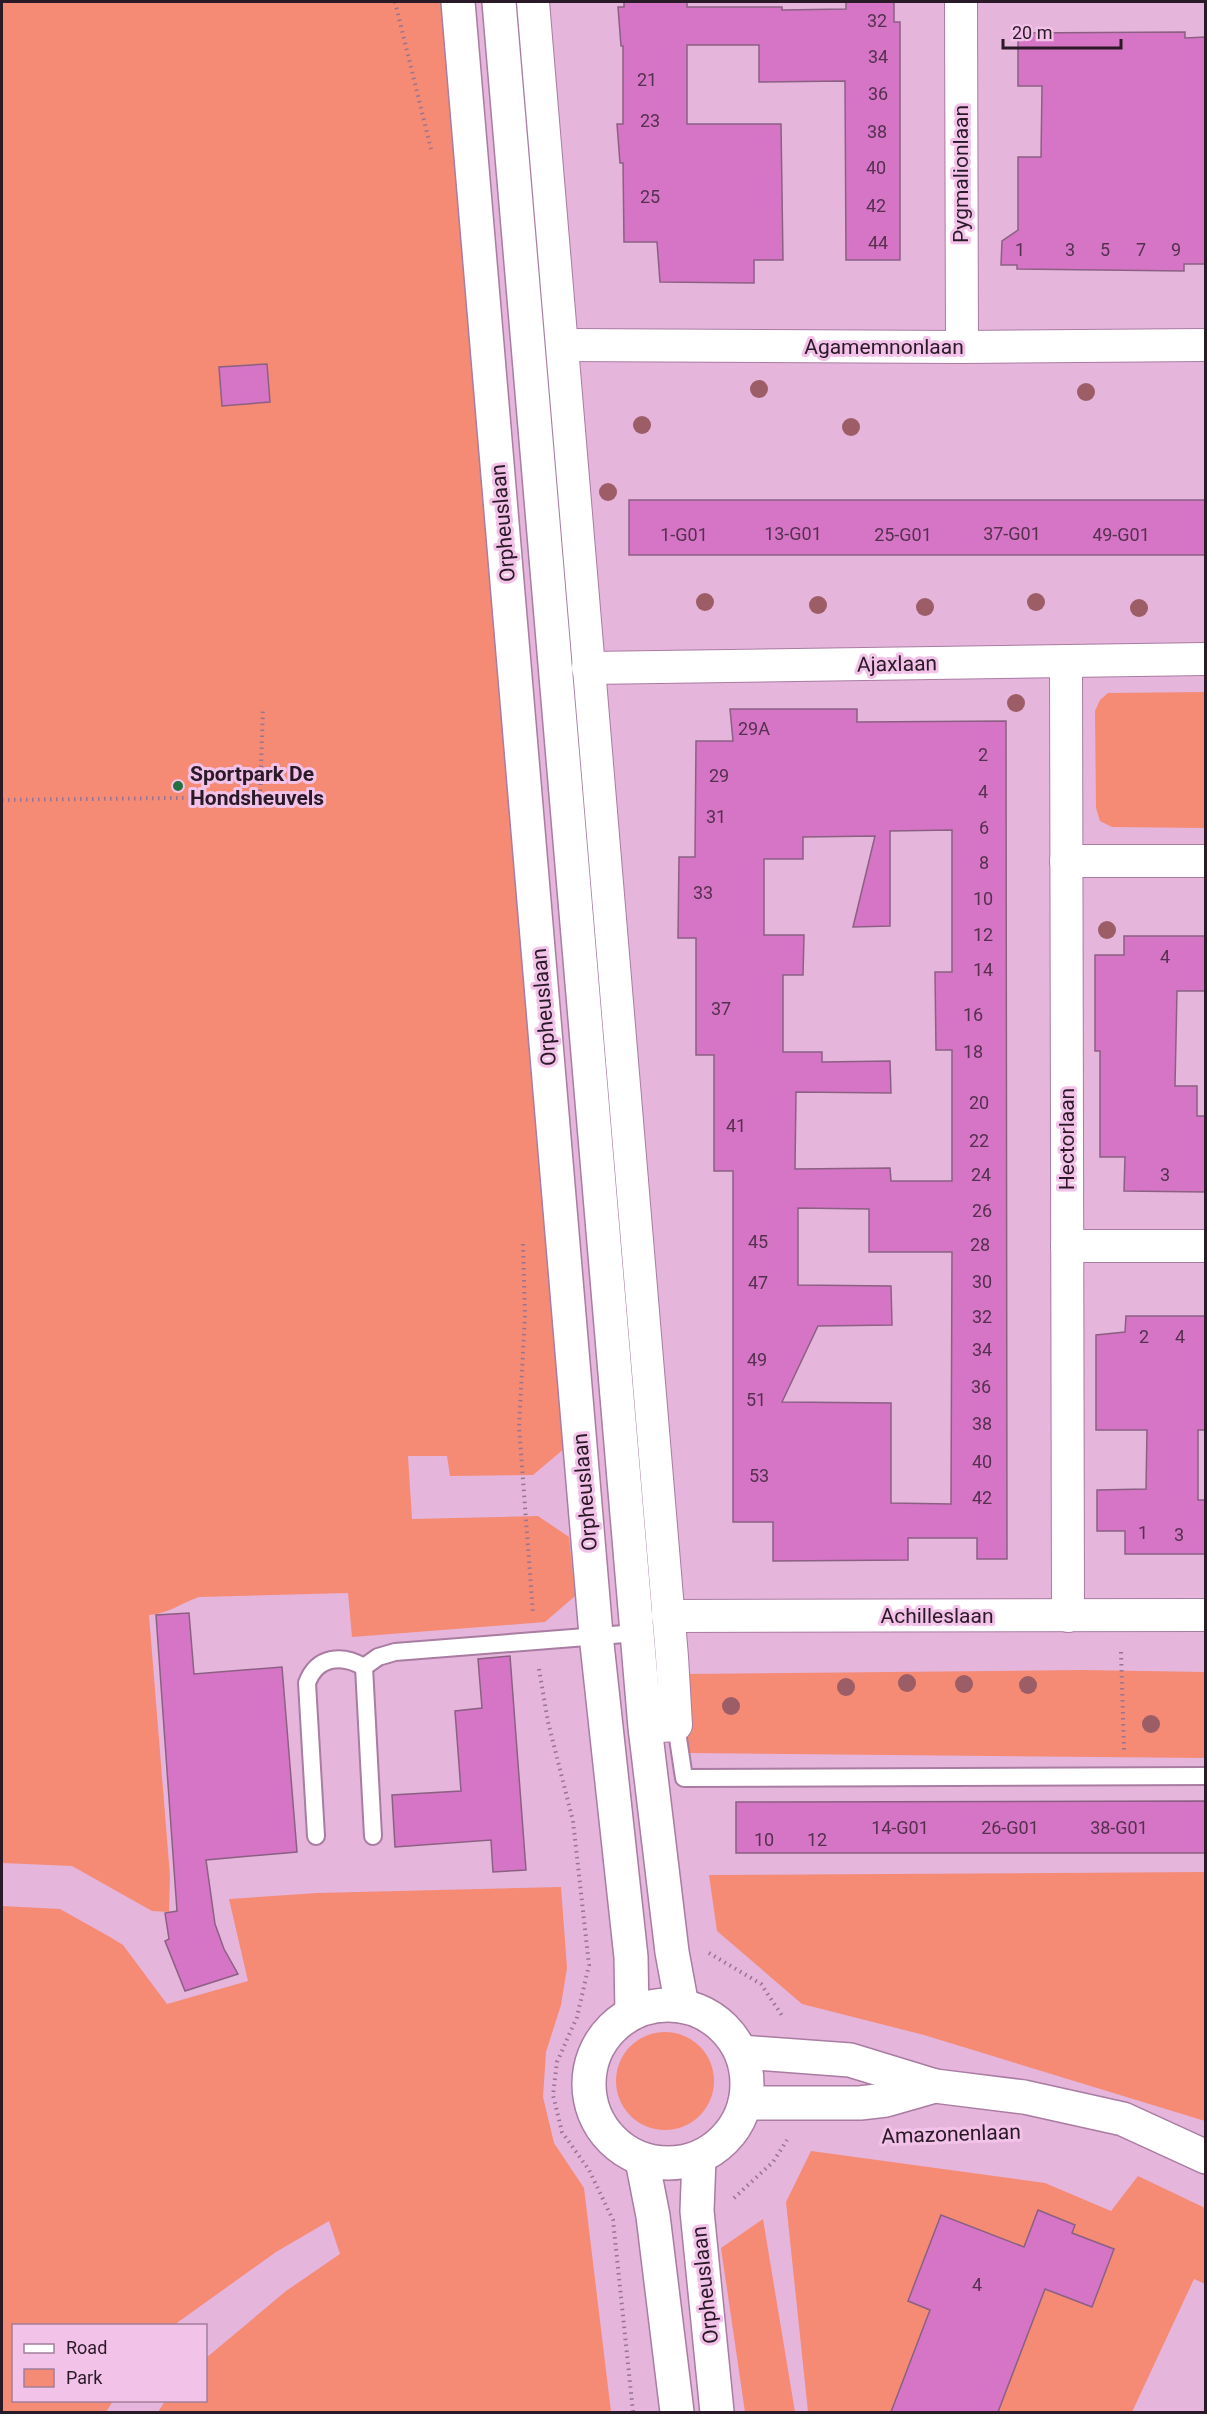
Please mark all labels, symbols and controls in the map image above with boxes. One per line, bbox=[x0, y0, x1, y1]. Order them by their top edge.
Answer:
house number: 32 bbox=[867, 10, 887, 31]
scale bar bbox=[1003, 12, 1122, 50]
text: 20 m bbox=[1012, 22, 1052, 43]
house number: 34 bbox=[868, 46, 888, 67]
house number: 21 bbox=[637, 69, 657, 90]
house number: 36 bbox=[868, 83, 888, 104]
street label: Pygmalionlaan bbox=[949, 105, 973, 243]
house number: 23 bbox=[640, 110, 660, 131]
house number: 38 bbox=[867, 121, 887, 142]
house number: 40 bbox=[866, 157, 886, 178]
house number: 25 bbox=[640, 186, 660, 207]
house number: 42 bbox=[866, 195, 886, 216]
house number: 44 bbox=[868, 232, 888, 253]
house number: 1 bbox=[1015, 239, 1025, 260]
house number: 3 bbox=[1065, 239, 1075, 260]
house number: 5 bbox=[1100, 239, 1110, 260]
house number: 7 bbox=[1136, 239, 1146, 260]
house number: 9 bbox=[1171, 239, 1181, 260]
street label: Agamemnonlaan bbox=[804, 335, 964, 359]
street label: Orpheuslaan bbox=[486, 463, 520, 583]
house number: 13-G01 bbox=[764, 523, 822, 544]
house number: 37-G01 bbox=[983, 523, 1041, 544]
house number: 1-G01 bbox=[660, 524, 708, 545]
house number: 25-G01 bbox=[874, 524, 932, 545]
house number: 49-G01 bbox=[1092, 524, 1150, 545]
street label: Ajaxlaan bbox=[857, 651, 937, 677]
house number: 29A bbox=[738, 718, 770, 739]
house number: 2 bbox=[978, 744, 988, 765]
place label: Sportpark De Hondsheuvels bbox=[190, 762, 324, 810]
house number: 29 bbox=[709, 765, 729, 786]
marker: Sportpark De Hondsheuvels bbox=[171, 779, 185, 793]
house number: 4 bbox=[978, 781, 988, 802]
house number: 31 bbox=[706, 806, 726, 827]
house number: 6 bbox=[979, 817, 989, 838]
house number: 8 bbox=[979, 852, 989, 873]
house number: 33 bbox=[693, 882, 713, 903]
house number: 10 bbox=[973, 888, 993, 909]
house number: 12 bbox=[973, 924, 993, 945]
house number: 4 bbox=[1160, 946, 1170, 967]
street label: Orpheuslaan bbox=[527, 947, 561, 1067]
house number: 14 bbox=[973, 959, 993, 980]
house number: 37 bbox=[711, 998, 731, 1019]
house number: 16 bbox=[963, 1004, 983, 1025]
house number: 18 bbox=[963, 1041, 983, 1062]
street label: Hectorlaan bbox=[1055, 1088, 1079, 1190]
house number: 20 bbox=[969, 1092, 989, 1113]
house number: 41 bbox=[726, 1115, 746, 1136]
house number: 22 bbox=[969, 1130, 989, 1151]
house number: 24 bbox=[971, 1164, 991, 1185]
house number: 3 bbox=[1160, 1164, 1170, 1185]
house number: 26 bbox=[972, 1200, 992, 1221]
house number: 45 bbox=[748, 1231, 768, 1252]
house number: 28 bbox=[970, 1234, 990, 1255]
house number: 30 bbox=[972, 1271, 992, 1292]
house number: 47 bbox=[748, 1272, 768, 1293]
house number: 32 bbox=[972, 1306, 992, 1327]
house number: 2 bbox=[1139, 1326, 1149, 1347]
house number: 4 bbox=[1175, 1326, 1185, 1347]
house number: 34 bbox=[972, 1339, 992, 1360]
house number: 49 bbox=[747, 1349, 767, 1370]
house number: 36 bbox=[971, 1376, 991, 1397]
house number: 51 bbox=[746, 1389, 766, 1410]
house number: 38 bbox=[972, 1413, 992, 1434]
street label: Orpheuslaan bbox=[568, 1432, 602, 1552]
house number: 40 bbox=[972, 1451, 992, 1472]
house number: 53 bbox=[749, 1465, 769, 1486]
house number: 42 bbox=[972, 1487, 992, 1508]
house number: 1 bbox=[1138, 1522, 1148, 1543]
house number: 3 bbox=[1174, 1524, 1184, 1545]
street label: Achilleslaan bbox=[880, 1604, 994, 1628]
house number: 14-G01 bbox=[871, 1817, 929, 1838]
house number: 26-G01 bbox=[981, 1817, 1039, 1838]
house number: 38-G01 bbox=[1090, 1817, 1148, 1838]
house number: 10 bbox=[754, 1829, 774, 1850]
house number: 12 bbox=[807, 1829, 827, 1850]
street label: Amazonenlaan bbox=[881, 2120, 1021, 2148]
street label: Orpheuslaan bbox=[687, 2225, 723, 2345]
house number: 4 bbox=[972, 2274, 982, 2295]
legend bbox=[12, 2324, 207, 2402]
text: Road bbox=[66, 2337, 107, 2358]
text: Park bbox=[66, 2367, 103, 2388]

